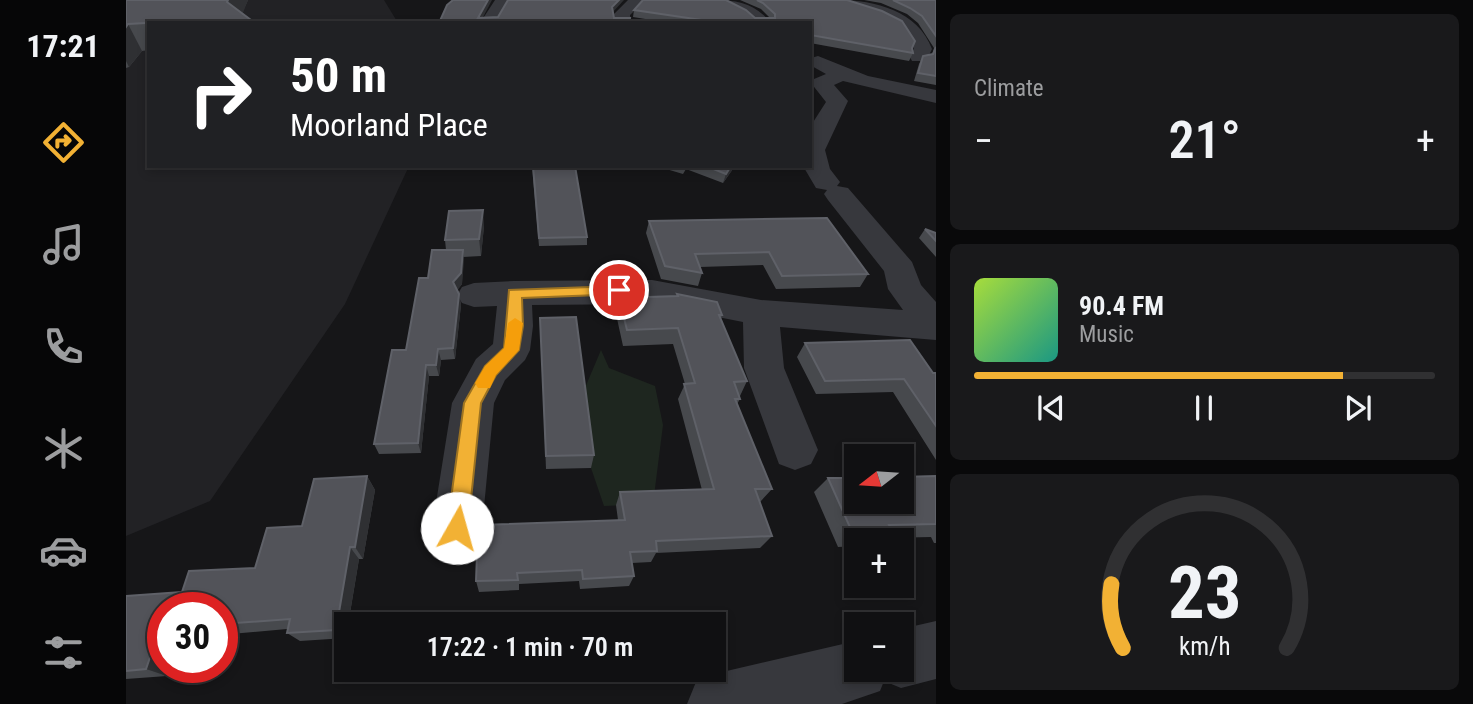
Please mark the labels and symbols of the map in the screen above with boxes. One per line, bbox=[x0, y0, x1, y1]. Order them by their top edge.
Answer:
pin bbox=[589, 260, 649, 320]
north arrow bbox=[844, 444, 914, 514]
position arrow bbox=[420, 491, 494, 565]
speed limit sign: 30 bbox=[147, 592, 238, 683]

